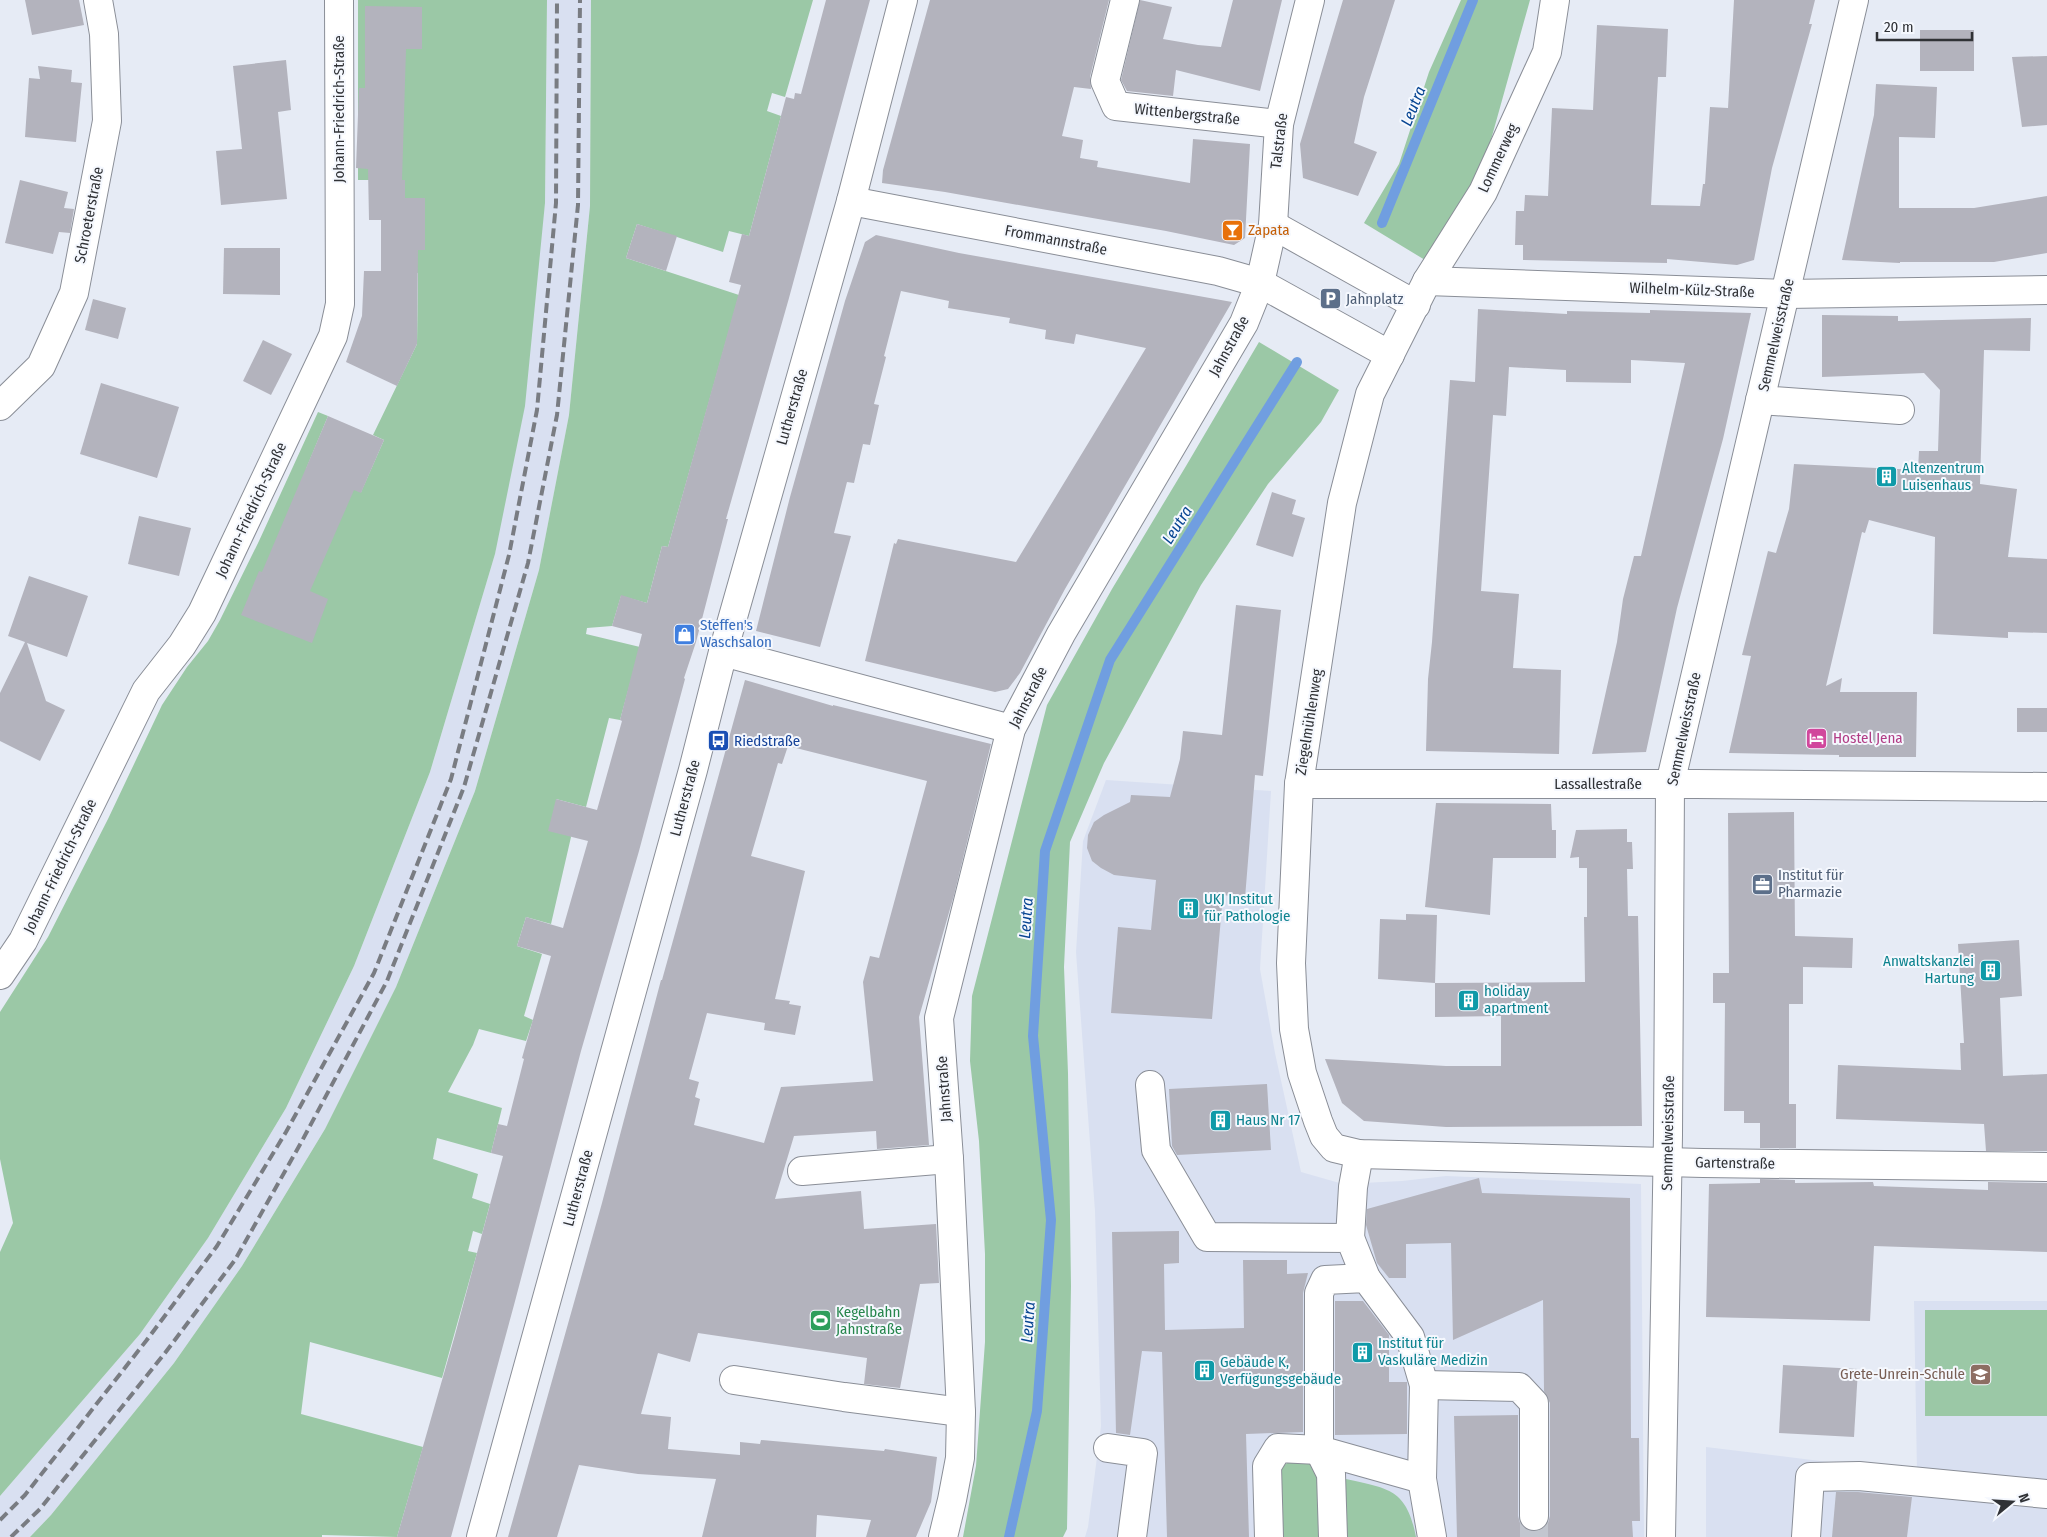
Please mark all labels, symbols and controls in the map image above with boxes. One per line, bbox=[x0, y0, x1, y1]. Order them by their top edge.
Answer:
scale bar bbox=[1877, 10, 1972, 42]
text: 20 m bbox=[1884, 18, 1914, 36]
street label: Johann-Friedrich-Straße bbox=[330, 35, 348, 183]
water label: Leutra bbox=[1396, 83, 1430, 129]
street label: Wittenbergstraße bbox=[1133, 100, 1241, 128]
street label: Talstraße bbox=[1267, 112, 1291, 170]
street label: Lommerweg bbox=[1474, 121, 1522, 195]
street label: Schroeterstraße bbox=[71, 165, 107, 265]
bar icon: Zapata bbox=[1220, 218, 1244, 242]
street label: Frommannstraße bbox=[1003, 221, 1109, 259]
place label: Zapata bbox=[1248, 221, 1290, 239]
street label: Semmelweisstraße bbox=[1754, 277, 1798, 393]
street label: Wilhelm-Külz-Straße bbox=[1629, 279, 1755, 301]
parking icon: Jahnplatz bbox=[1318, 287, 1342, 311]
place label: Jahnplatz bbox=[1346, 290, 1403, 308]
street label: Jahnstraße bbox=[1205, 313, 1253, 379]
street label: Lutherstraße bbox=[773, 367, 811, 447]
street label: Johann-Friedrich-Straße bbox=[212, 439, 290, 581]
place label: Altenzentrum Luisenhaus bbox=[1902, 459, 1985, 494]
building icon: Altenzentrum Luisenhaus bbox=[1874, 465, 1898, 489]
water label: Leutra bbox=[1158, 503, 1196, 547]
place label: Steffen's Waschsalon bbox=[700, 616, 772, 651]
shop icon: Steffen's Waschsalon bbox=[672, 622, 696, 646]
street label: Jahnstraße bbox=[1005, 663, 1051, 731]
street label: Ziegelmühlenweg bbox=[1292, 668, 1326, 776]
street label: Semmelweisstraße bbox=[1663, 671, 1705, 787]
hotel icon: Hostel Jena bbox=[1805, 726, 1829, 750]
bus stop icon: Riedstraße bbox=[706, 729, 730, 753]
place label: Hostel Jena bbox=[1833, 729, 1903, 747]
place label: Riedstraße bbox=[734, 732, 800, 750]
street label: Lutherstraße bbox=[666, 758, 704, 838]
street label: Lassallestraße bbox=[1554, 775, 1642, 793]
street label: Johann-Friedrich-Straße bbox=[20, 796, 100, 936]
place label: Institut für Pharmazie bbox=[1778, 866, 1845, 901]
office icon: Institut für Pharmazie bbox=[1750, 872, 1774, 896]
place label: UKJ Institut für Pathologie bbox=[1204, 890, 1290, 925]
building icon: UKJ Institut für Pathologie bbox=[1176, 896, 1200, 920]
water label: Leutra bbox=[1015, 897, 1037, 939]
place label: Anwaltskanzlei Hartung bbox=[1883, 952, 1974, 987]
building icon: Anwaltskanzlei Hartung bbox=[1978, 958, 2002, 982]
place label: holiday apartment bbox=[1484, 982, 1549, 1017]
building icon: holiday apartment bbox=[1456, 988, 1480, 1012]
street label: Jahnstraße bbox=[933, 1055, 955, 1123]
street label: Semmelweisstraße bbox=[1658, 1075, 1678, 1191]
building icon: Haus Nr 17 bbox=[1208, 1108, 1232, 1132]
place label: Haus Nr 17 bbox=[1236, 1111, 1300, 1129]
street label: Lutherstraße bbox=[559, 1148, 597, 1228]
street label: Gartenstraße bbox=[1695, 1153, 1775, 1173]
water label: Leutra bbox=[1017, 1301, 1039, 1343]
place label: Kegelbahn Jahnstraße bbox=[836, 1303, 902, 1338]
sports icon: Kegelbahn Jahnstraße bbox=[808, 1309, 832, 1333]
place label: Institut für Vaskuläre Medizin bbox=[1378, 1334, 1488, 1369]
building icon: Institut für Vaskuläre Medizin bbox=[1350, 1340, 1374, 1364]
place label: Gebäude K, Verfügungsgebäude bbox=[1220, 1353, 1341, 1388]
building icon: Gebäude K, Verfügungsgebäude bbox=[1192, 1359, 1216, 1383]
school or university icon: Grete-Unrein-Schule bbox=[1969, 1362, 1993, 1386]
place label: Grete-Unrein-Schule bbox=[1840, 1365, 1965, 1383]
north arrow bbox=[1987, 1477, 2037, 1527]
text: N bbox=[2015, 1492, 2033, 1505]

